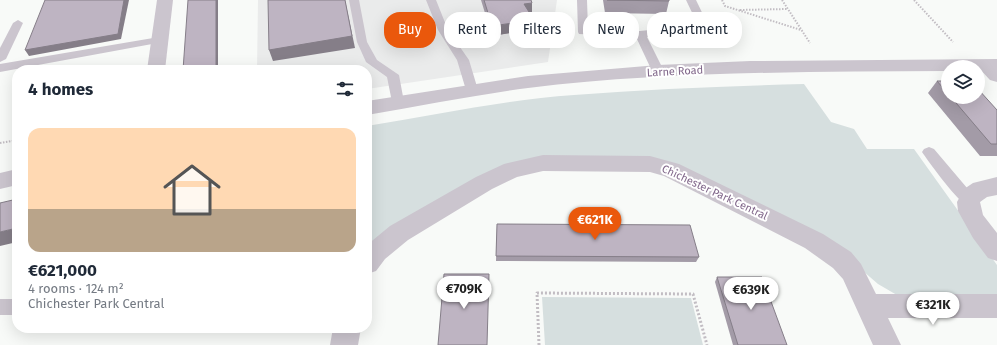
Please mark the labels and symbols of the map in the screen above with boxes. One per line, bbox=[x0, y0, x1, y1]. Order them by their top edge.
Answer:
street label: Larne Road bbox=[647, 64, 703, 79]
street label: Chichester Park Central bbox=[660, 162, 770, 223]
pin: €621K bbox=[567, 207, 623, 241]
pin: €709K bbox=[436, 276, 492, 310]
pin: €639K bbox=[723, 277, 779, 311]
pin: €321K bbox=[905, 292, 961, 326]

